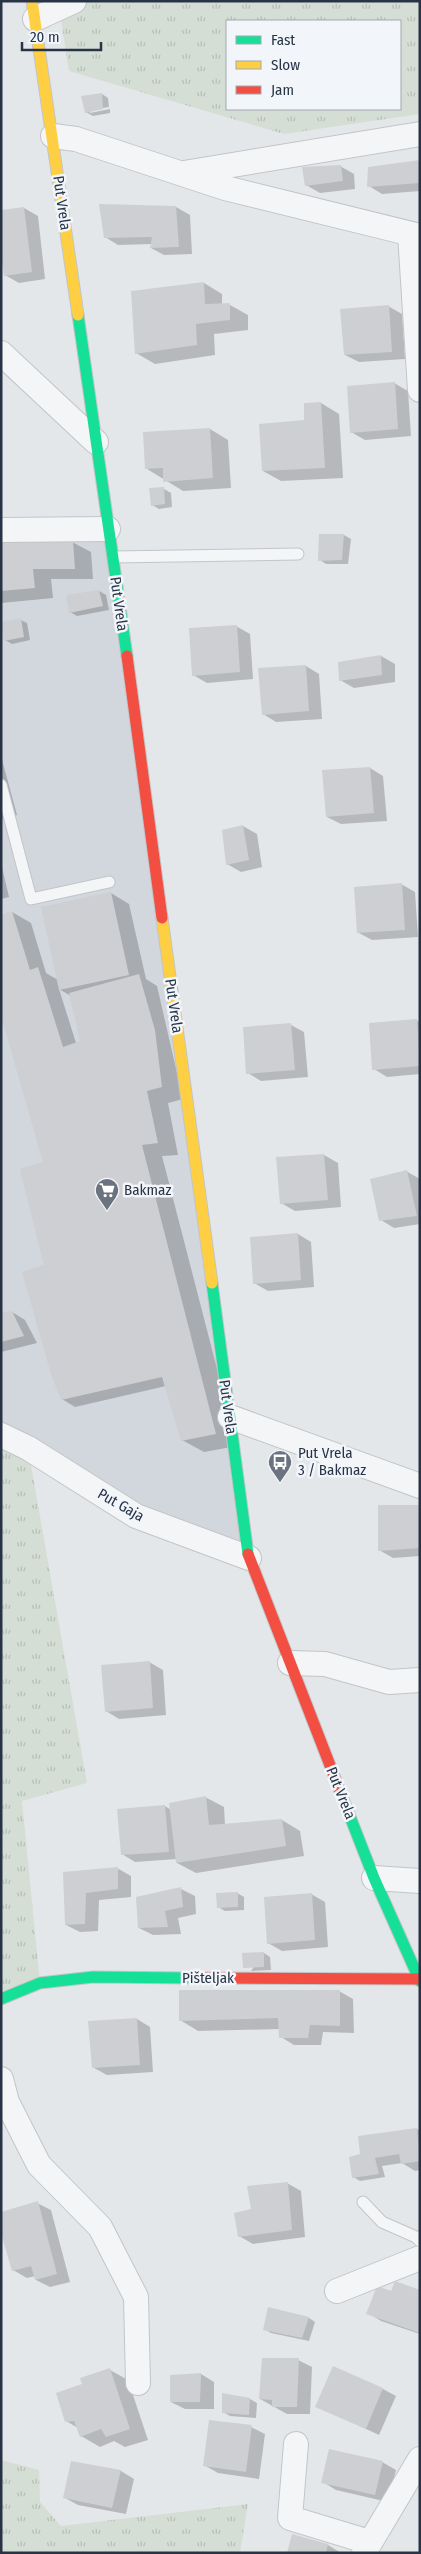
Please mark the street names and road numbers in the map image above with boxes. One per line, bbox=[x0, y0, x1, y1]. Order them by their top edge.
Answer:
street label: Put Vrela bbox=[49, 175, 75, 231]
street label: Put Vrela bbox=[106, 576, 132, 632]
street label: Put Vrela bbox=[161, 978, 187, 1034]
street label: Put Vrela bbox=[215, 1379, 241, 1435]
street label: Put Gaja bbox=[95, 1485, 147, 1525]
street label: Put Vrela bbox=[322, 1764, 360, 1822]
street label: Pišteljak bbox=[182, 1969, 234, 1987]

